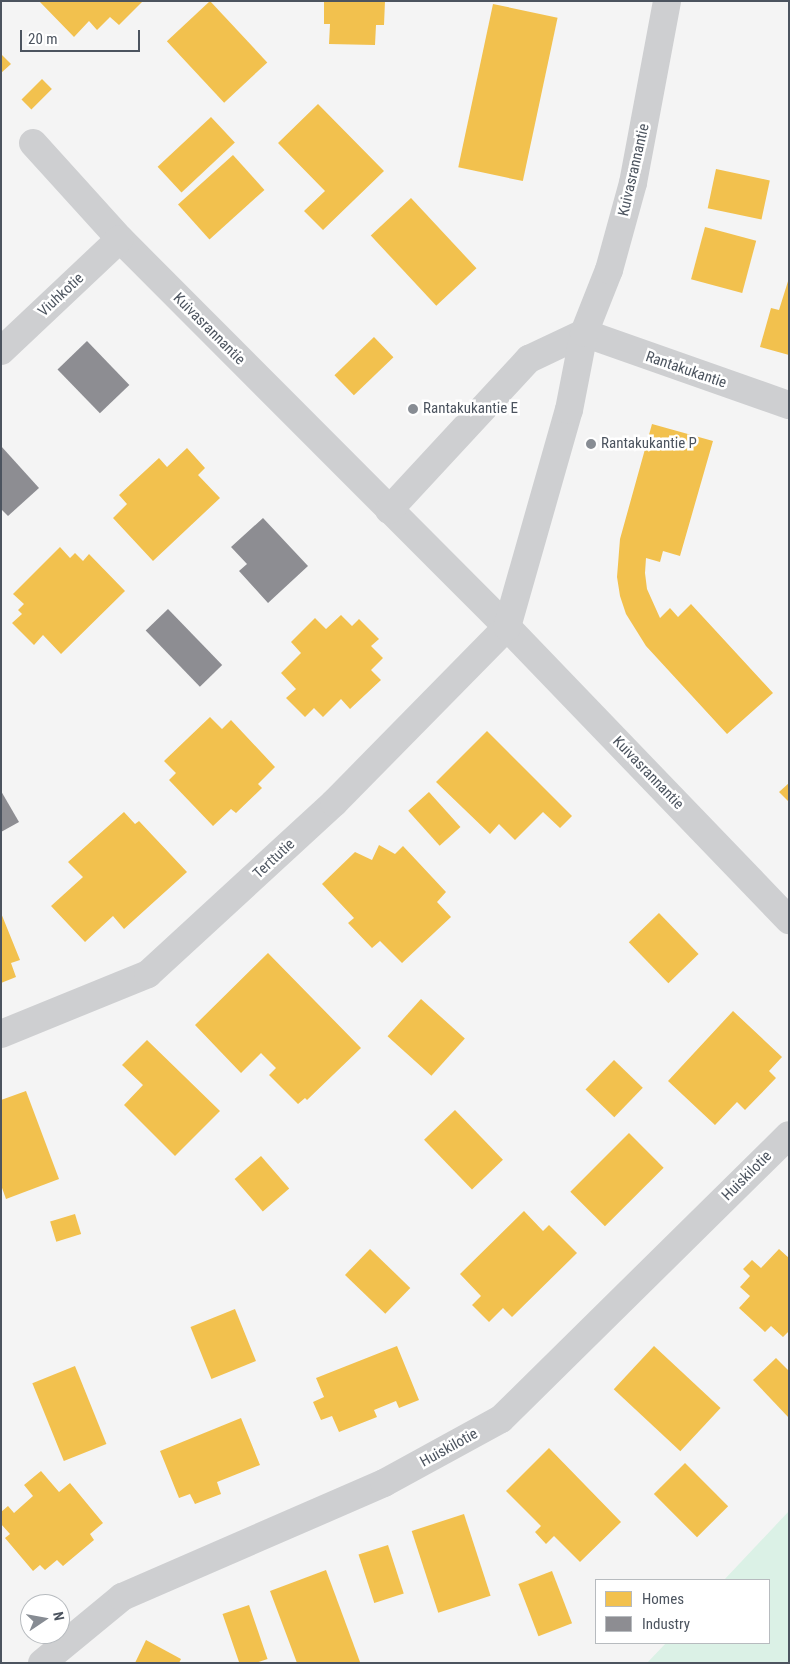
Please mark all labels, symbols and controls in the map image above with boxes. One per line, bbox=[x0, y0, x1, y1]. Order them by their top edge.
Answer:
scale bar bbox=[22, 20, 142, 52]
text: 20 m bbox=[28, 30, 58, 48]
street label: Kuivasrannantie bbox=[615, 122, 653, 218]
street label: Viuhkotie bbox=[35, 269, 87, 321]
street label: Kuivasrannantie bbox=[169, 289, 249, 369]
street label: Rantakukantie bbox=[643, 348, 729, 392]
place label: Rantakukantie E bbox=[423, 400, 518, 418]
marker: Rantakukantie E bbox=[407, 403, 419, 415]
place label: Rantakukantie P bbox=[601, 435, 697, 453]
marker: Rantakukantie P bbox=[585, 438, 597, 450]
street label: Kuivasrannantie bbox=[609, 733, 687, 813]
street label: Terttutie bbox=[250, 835, 298, 883]
street label: Huiskilotie bbox=[718, 1147, 776, 1205]
street label: Huiskilotie bbox=[417, 1425, 481, 1471]
legend bbox=[595, 1579, 770, 1644]
text: Homes bbox=[642, 1590, 684, 1608]
north arrow bbox=[20, 1594, 70, 1644]
text: N bbox=[50, 1610, 67, 1622]
text: Industry bbox=[642, 1615, 690, 1633]

